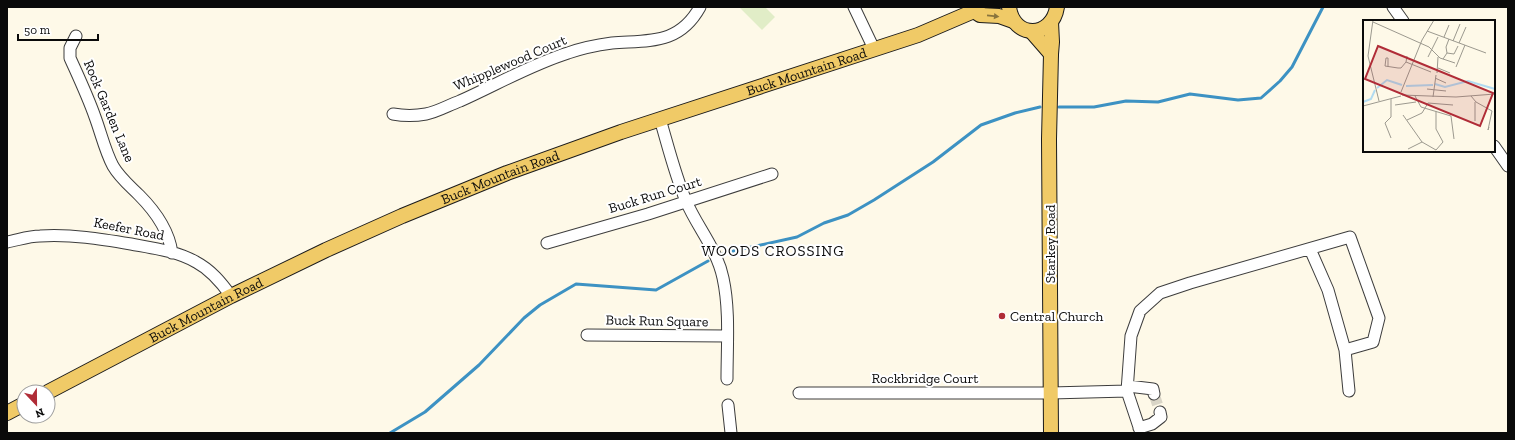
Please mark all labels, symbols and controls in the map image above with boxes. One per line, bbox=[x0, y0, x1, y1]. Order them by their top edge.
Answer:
one-way arrow bbox=[987, 12, 999, 19]
scale bar bbox=[18, 16, 98, 42]
inset map bbox=[1363, 20, 1495, 152]
text: 50 m bbox=[24, 23, 51, 37]
street label: Whipplewood Court bbox=[451, 31, 570, 95]
street label: Buck Mountain Road bbox=[744, 44, 869, 99]
street label: Rock Garden Lane bbox=[80, 57, 138, 165]
street label: Buck Mountain Road bbox=[438, 146, 562, 208]
street label: Buck Run Court bbox=[607, 173, 704, 217]
street label: Starkey Road bbox=[1042, 204, 1059, 283]
street label: Keefer Road bbox=[92, 214, 166, 244]
district label: WOODS CROSSING bbox=[701, 242, 845, 260]
street label: Buck Mountain Road bbox=[146, 273, 266, 346]
place label: Central Church bbox=[1010, 308, 1103, 325]
marker: Central Church bbox=[997, 311, 1007, 321]
street label: Buck Run Square bbox=[605, 312, 709, 330]
street label: Rockbridge Court bbox=[872, 370, 979, 387]
north arrow bbox=[16, 384, 56, 424]
text: N bbox=[33, 405, 46, 421]

